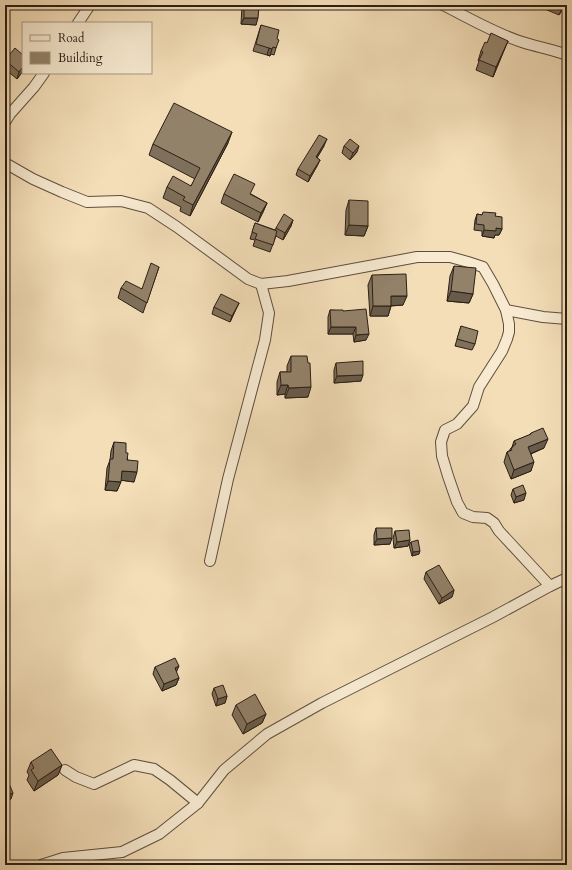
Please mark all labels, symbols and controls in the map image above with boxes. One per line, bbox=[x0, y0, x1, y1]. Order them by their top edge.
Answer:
legend bbox=[22, 22, 152, 74]
text: Road bbox=[58, 30, 85, 46]
text: Building bbox=[58, 50, 103, 66]

